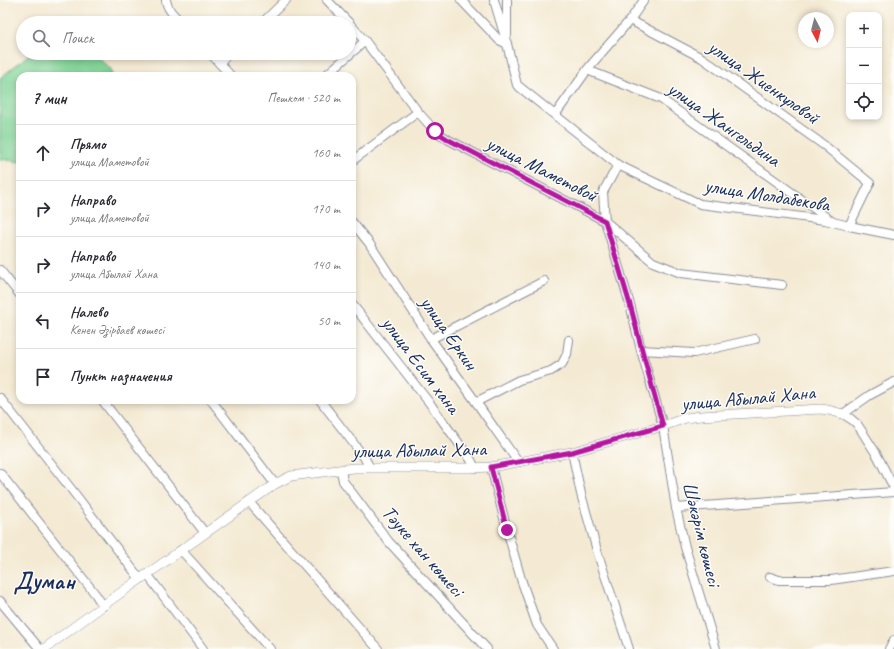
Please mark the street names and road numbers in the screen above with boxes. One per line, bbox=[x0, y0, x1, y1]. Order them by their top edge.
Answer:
street label: улица Жиенкуловой bbox=[703, 34, 826, 131]
street label: улица Жангельдина bbox=[662, 75, 786, 173]
street label: улица Маметовой bbox=[481, 130, 603, 208]
street label: улица Молдабекова bbox=[702, 173, 833, 218]
street label: улица Еркин bbox=[414, 290, 485, 376]
street label: улица Есим хана bbox=[376, 310, 467, 420]
street label: улица Абылай Хана bbox=[679, 380, 818, 416]
street label: улица Абылай Хана bbox=[351, 436, 488, 464]
street label: Шәкәрім көшесі bbox=[677, 479, 728, 591]
street label: Тәуке хан көшесі bbox=[377, 500, 471, 603]

